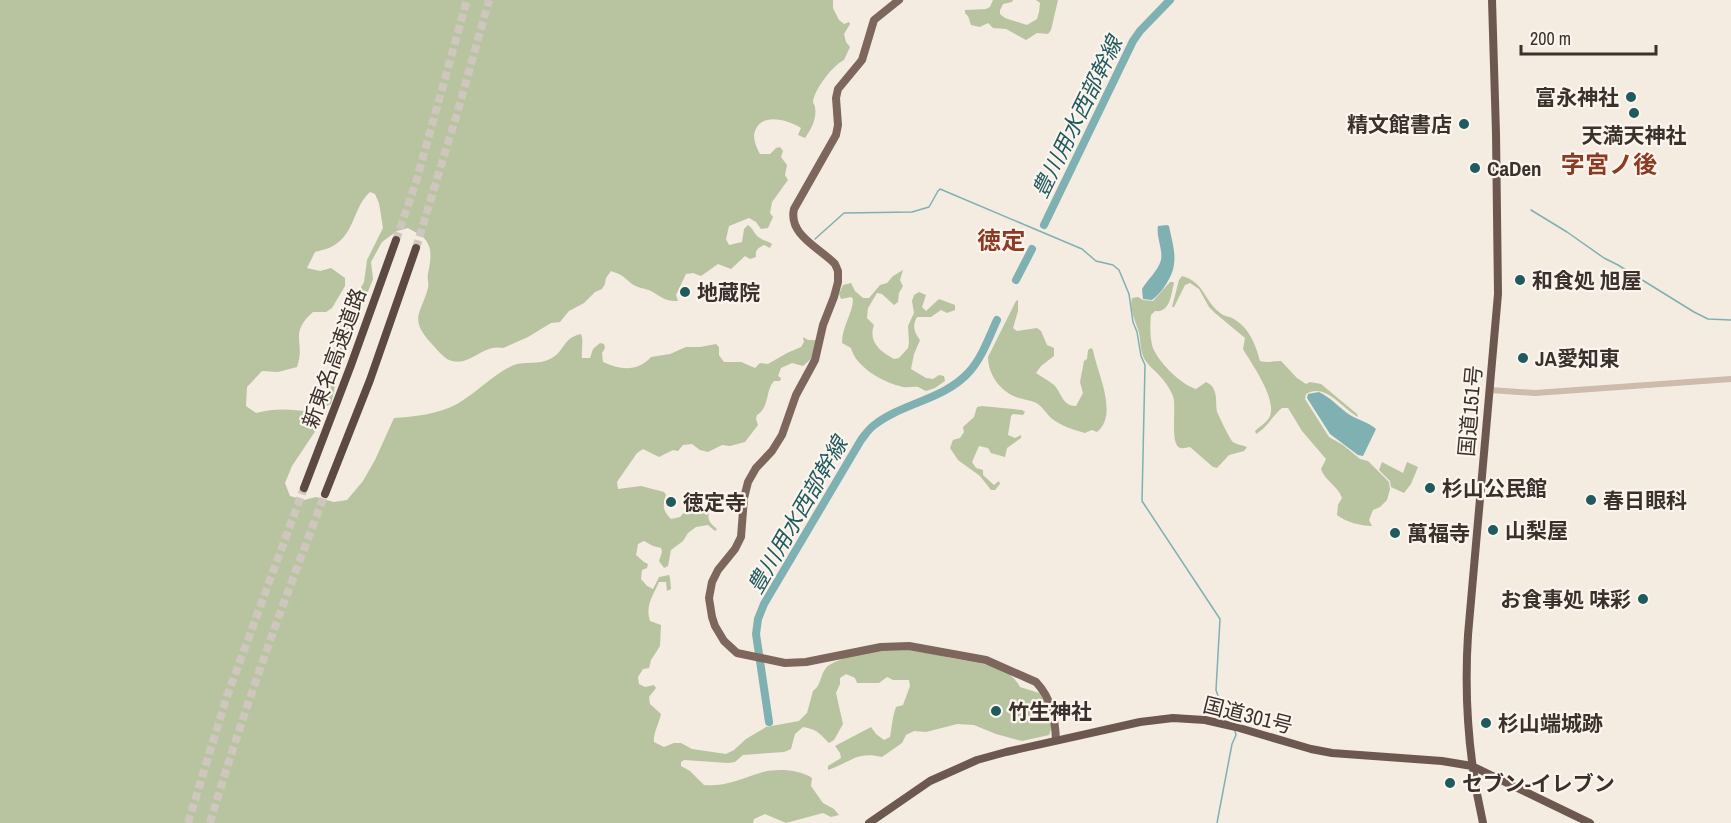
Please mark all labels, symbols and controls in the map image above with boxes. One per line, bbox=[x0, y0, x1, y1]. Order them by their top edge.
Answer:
scale bar bbox=[1521, 18, 1656, 56]
text: 200 m bbox=[1530, 26, 1571, 51]
water label: 豊川用水西部幹線 bbox=[1025, 29, 1130, 203]
place label: 富永神社 bbox=[1535, 83, 1619, 112]
marker: 富永神社 bbox=[1624, 90, 1638, 104]
marker: 天満天神社 bbox=[1627, 106, 1641, 120]
place label: 精文館書店 bbox=[1347, 110, 1452, 139]
marker: 精文館書店 bbox=[1457, 117, 1471, 131]
place label: 天満天神社 bbox=[1582, 121, 1687, 150]
district label: 字宮ノ後 bbox=[1561, 148, 1657, 180]
place label: CaDen bbox=[1487, 154, 1542, 183]
marker: CaDen bbox=[1468, 161, 1482, 175]
district label: 徳定 bbox=[977, 224, 1025, 256]
place label: 和食処 旭屋 bbox=[1532, 266, 1642, 295]
marker: 和食処 旭屋 bbox=[1513, 273, 1527, 287]
place label: 地蔵院 bbox=[697, 278, 760, 307]
street label: 新東名高速道路 bbox=[295, 284, 373, 432]
marker: 地蔵院 bbox=[678, 285, 692, 299]
place label: JA愛知東 bbox=[1535, 344, 1620, 373]
marker: JA愛知東 bbox=[1516, 351, 1530, 365]
street label: 国道151号 bbox=[1452, 364, 1488, 458]
water label: 豊川用水西部幹線 bbox=[740, 429, 855, 599]
place label: 杉山公民館 bbox=[1442, 474, 1547, 503]
marker: 杉山公民館 bbox=[1423, 481, 1437, 495]
place label: 春日眼科 bbox=[1603, 486, 1687, 515]
place label: 徳定寺 bbox=[683, 488, 746, 517]
marker: 春日眼科 bbox=[1584, 493, 1598, 507]
marker: 徳定寺 bbox=[664, 495, 678, 509]
place label: 山梨屋 bbox=[1505, 516, 1568, 545]
place label: 萬福寺 bbox=[1407, 519, 1470, 548]
marker: 山梨屋 bbox=[1486, 523, 1500, 537]
marker: 萬福寺 bbox=[1388, 526, 1402, 540]
place label: お食事処 味彩 bbox=[1500, 585, 1631, 614]
marker: お食事処 味彩 bbox=[1636, 592, 1650, 606]
street label: 国道301号 bbox=[1200, 690, 1296, 740]
place label: 竹生神社 bbox=[1008, 697, 1092, 726]
marker: 竹生神社 bbox=[989, 704, 1003, 718]
place label: 杉山端城跡 bbox=[1498, 709, 1603, 738]
marker: 杉山端城跡 bbox=[1479, 716, 1493, 730]
place label: セブン-イレブン bbox=[1462, 769, 1615, 798]
marker: セブン-イレブン bbox=[1443, 776, 1457, 790]

